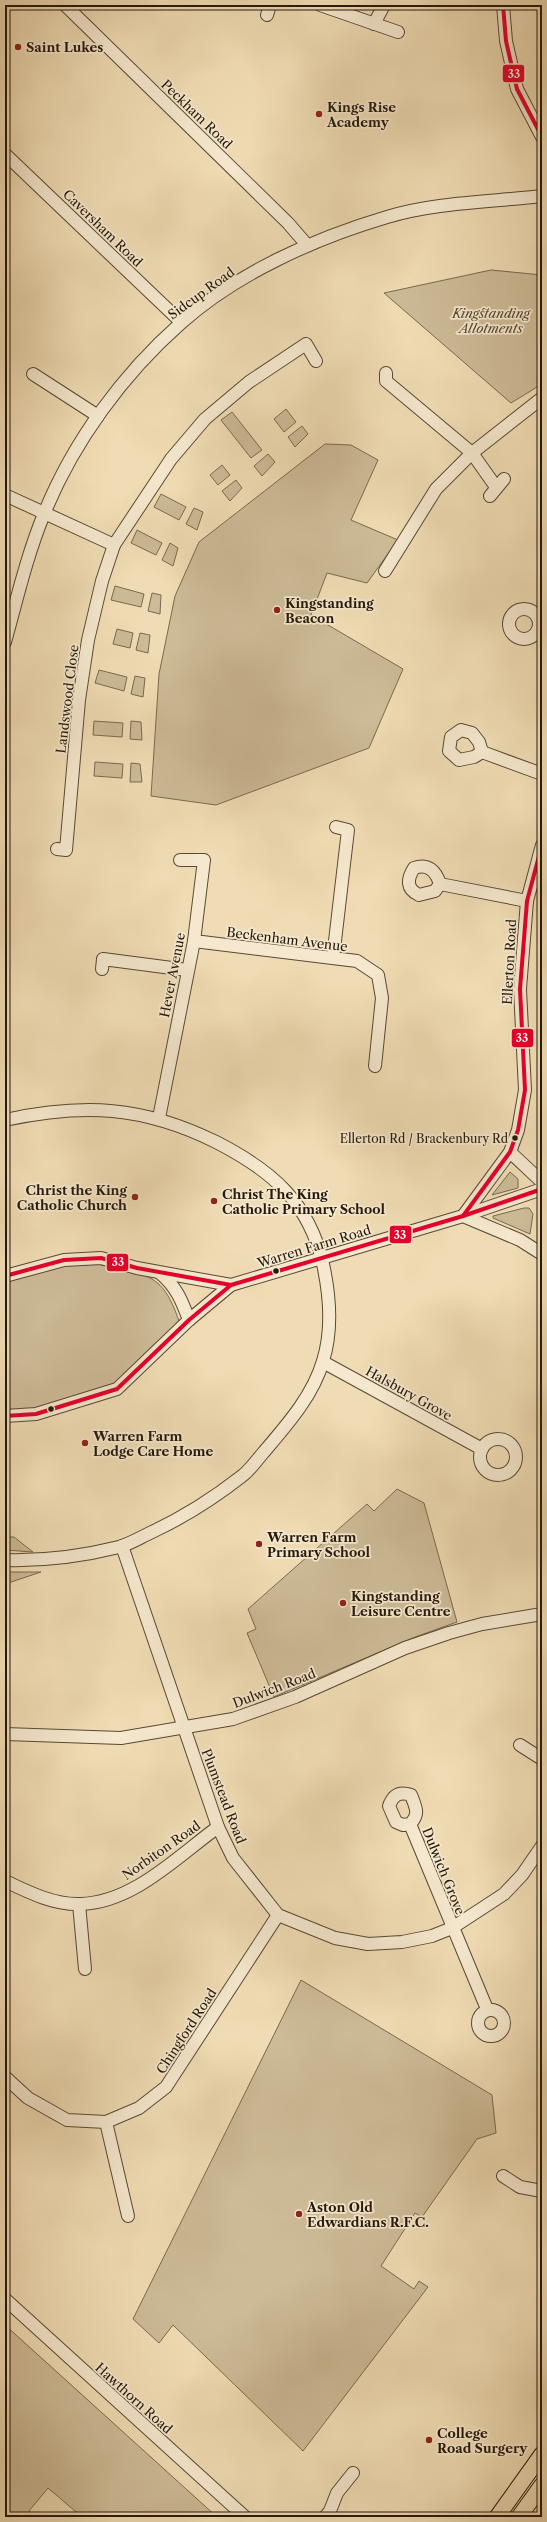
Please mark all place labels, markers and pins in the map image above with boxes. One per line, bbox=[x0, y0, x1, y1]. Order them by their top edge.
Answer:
place label: Saint Lukes bbox=[26, 39, 103, 55]
marker: Saint Lukes bbox=[13, 42, 23, 52]
place label: Kings Rise Academy bbox=[326, 99, 396, 130]
marker: Kings Rise Academy bbox=[314, 109, 324, 119]
place label: Kingstanding Beacon bbox=[285, 595, 374, 626]
marker: Kingstanding Beacon bbox=[272, 605, 282, 615]
place label: Ellerton Rd / Brackenbury Rd bbox=[340, 1131, 509, 1146]
marker: Ellerton Rd / Brackenbury Rd bbox=[510, 1133, 520, 1143]
place label: Christ the King Catholic Church bbox=[17, 1182, 127, 1213]
place label: Christ The King Catholic Primary School bbox=[222, 1186, 386, 1217]
marker: Christ the King Catholic Church bbox=[130, 1192, 140, 1202]
marker: Christ The King Catholic Primary School bbox=[209, 1196, 219, 1206]
unlabelled marker bbox=[271, 1266, 281, 1276]
unlabelled marker bbox=[46, 1404, 56, 1414]
place label: Warren Farm Lodge Care Home bbox=[92, 1428, 213, 1459]
marker: Warren Farm Lodge Care Home bbox=[80, 1438, 90, 1448]
place label: Warren Farm Primary School bbox=[266, 1529, 371, 1560]
marker: Warren Farm Primary School bbox=[254, 1539, 264, 1549]
place label: Kingstanding Leisure Centre bbox=[351, 1588, 451, 1619]
marker: Kingstanding Leisure Centre bbox=[338, 1598, 348, 1608]
place label: Aston Old Edwardians R.F.C. bbox=[306, 2199, 429, 2230]
marker: Aston Old Edwardians R.F.C. bbox=[294, 2209, 304, 2219]
place label: College Road Surgery bbox=[437, 2425, 528, 2456]
marker: College Road Surgery bbox=[424, 2435, 434, 2445]

